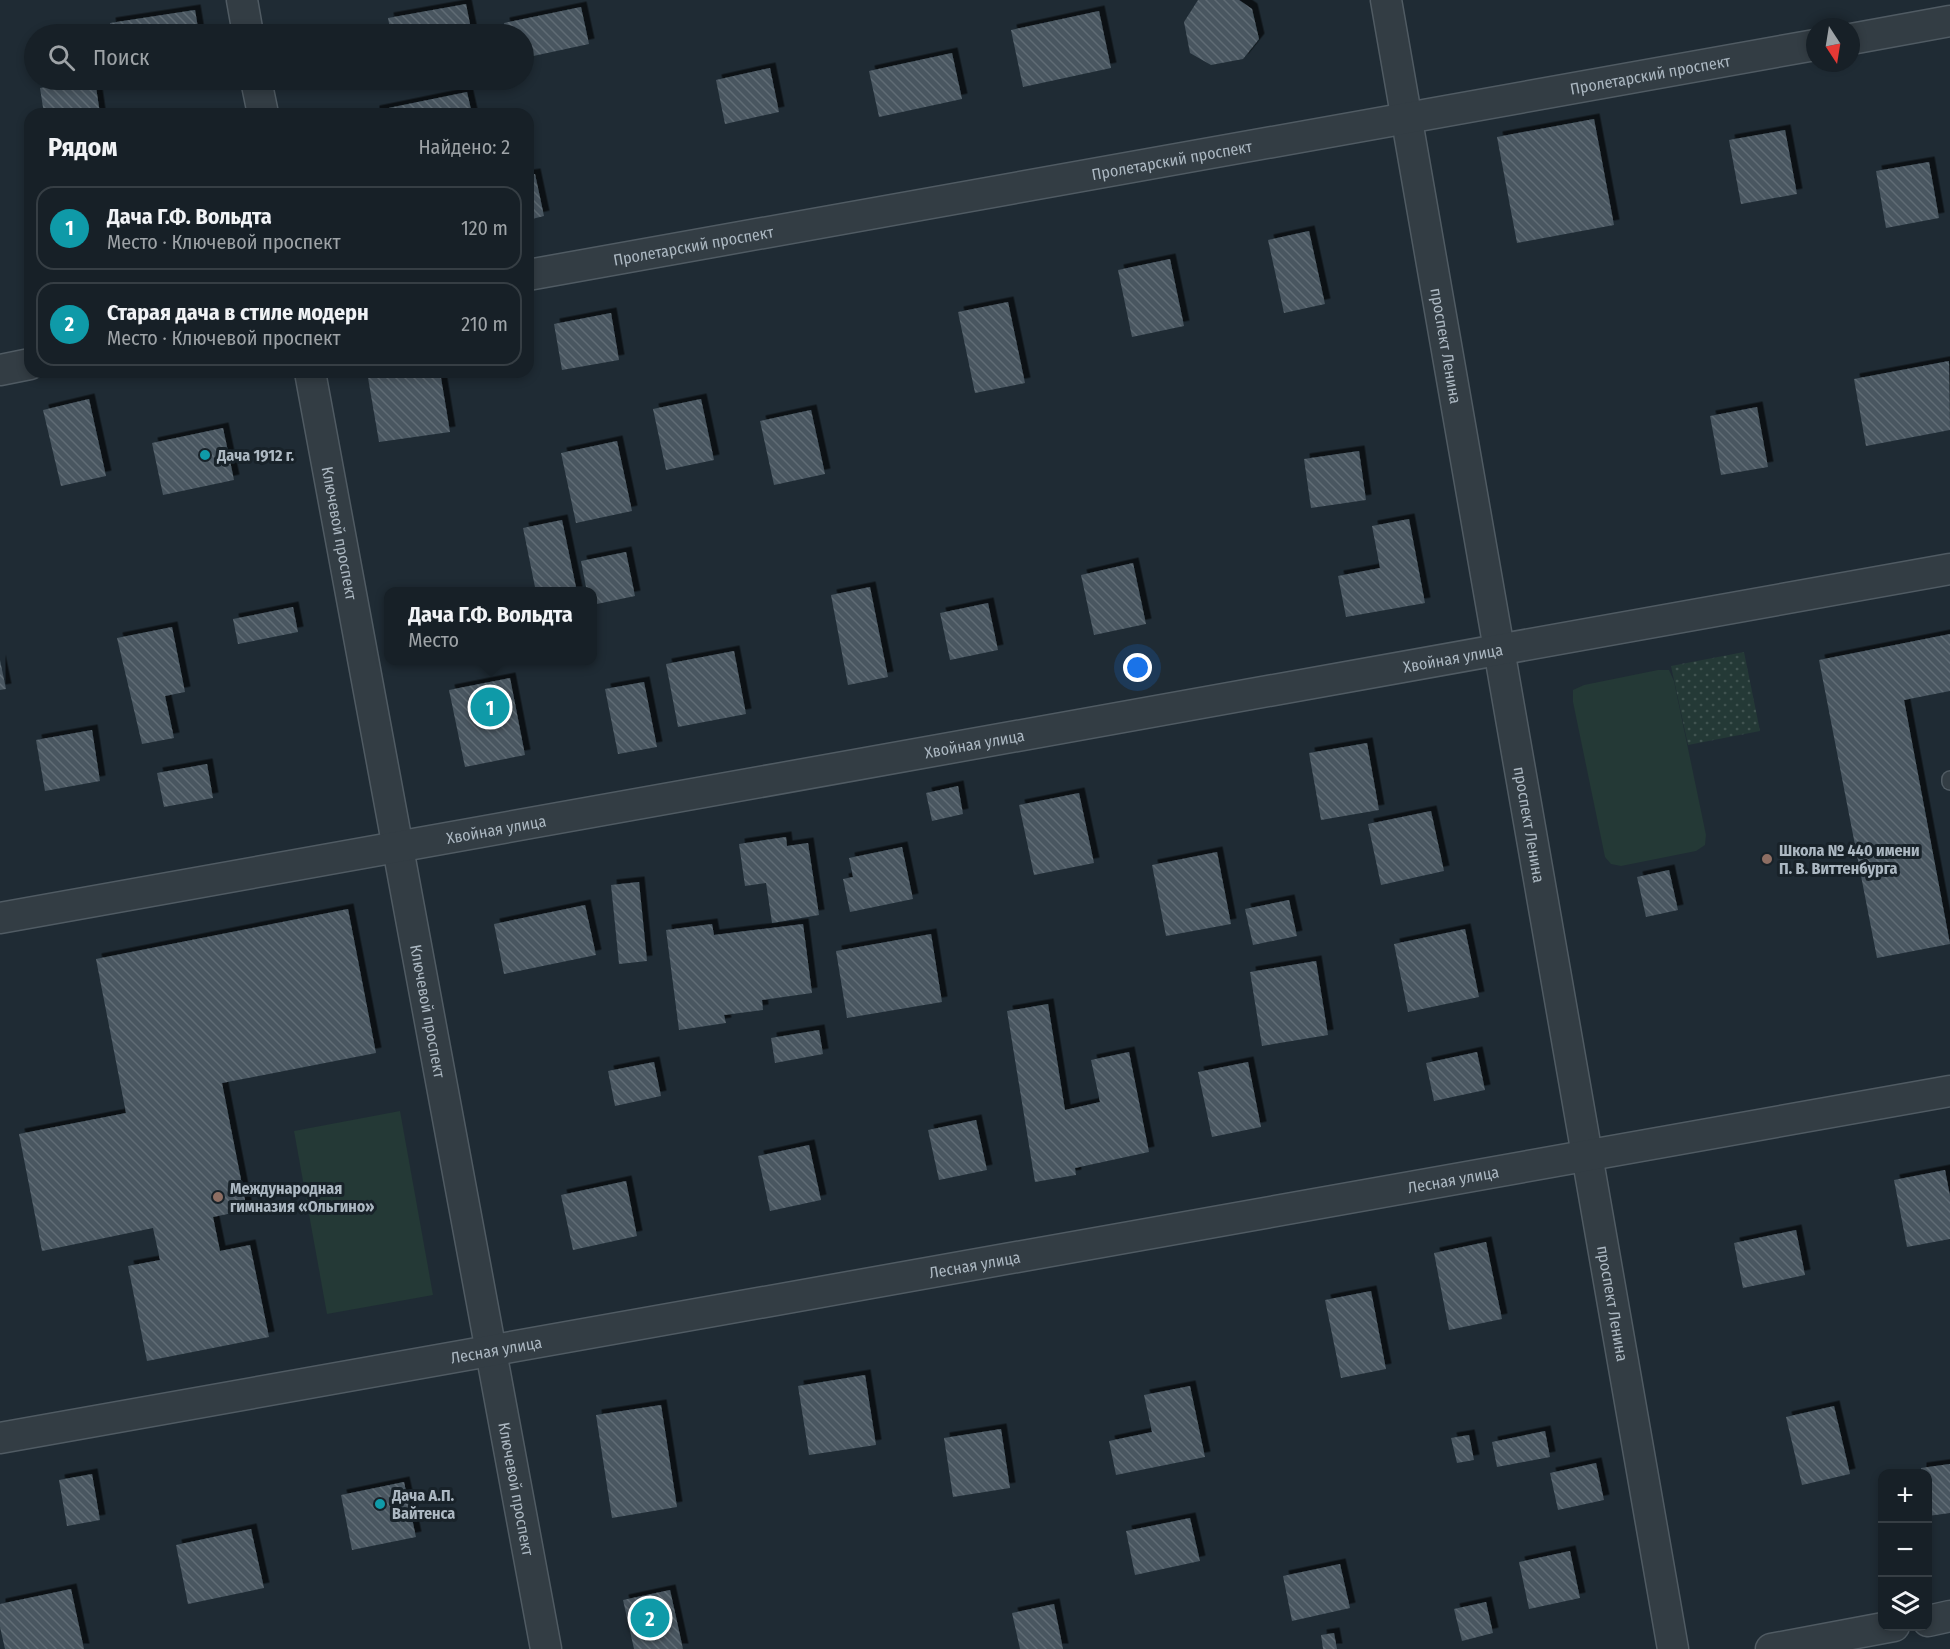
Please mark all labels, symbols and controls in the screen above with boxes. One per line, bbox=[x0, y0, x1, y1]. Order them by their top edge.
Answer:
north arrow bbox=[1806, 18, 1860, 72]
search box bbox=[24, 24, 534, 90]
icon: search bbox=[45, 41, 78, 74]
text: Поиск bbox=[93, 44, 149, 71]
street label: Пролетарский проспект bbox=[1569, 51, 1732, 99]
text: Рядом bbox=[48, 132, 117, 163]
text: Найдено: 2 bbox=[418, 135, 510, 159]
street label: Пролетарский проспект bbox=[1090, 137, 1254, 184]
text: Дача Г.Ф. Вольдта bbox=[107, 203, 272, 230]
text: 1 bbox=[65, 216, 74, 240]
text: 120 m bbox=[461, 216, 508, 240]
street label: Пролетарский проспект bbox=[612, 222, 776, 270]
text: Место · Ключевой проспект bbox=[107, 230, 341, 254]
street label: проспект Ленина bbox=[1426, 286, 1465, 405]
text: Старая дача в стиле модерн bbox=[107, 299, 369, 326]
text: 2 bbox=[65, 312, 74, 336]
text: 210 m bbox=[461, 312, 508, 336]
text: Место · Ключевой проспект bbox=[107, 326, 341, 350]
place label: Дача 1912 г. bbox=[216, 446, 295, 465]
marker: Дача 1912 г. bbox=[198, 448, 212, 462]
street label: Ключевой проспект bbox=[318, 465, 361, 602]
popup bbox=[384, 587, 597, 665]
text: Дача Г.Ф. Вольдта bbox=[408, 601, 573, 628]
text: Место bbox=[408, 628, 459, 652]
street label: Хвойная улица bbox=[1402, 640, 1505, 677]
your location bbox=[1123, 653, 1152, 682]
pin: 1 bbox=[470, 684, 510, 730]
street label: Хвойная улица bbox=[923, 726, 1026, 762]
street label: проспект Ленина bbox=[1510, 765, 1548, 884]
street label: Хвойная улица bbox=[445, 811, 548, 848]
place label: Школа № 440 имени П. В. Виттенбурга bbox=[1779, 841, 1920, 878]
marker: Школа № 440 имени П. В. Виттенбурга bbox=[1760, 852, 1774, 866]
street label: Ключевой проспект bbox=[406, 943, 449, 1080]
street label: Лесная улица bbox=[1406, 1162, 1501, 1197]
place label: Международная гимназия «Ольгино» bbox=[230, 1179, 374, 1216]
marker: Международная гимназия «Ольгино» bbox=[211, 1190, 225, 1204]
street label: проспект Ленина bbox=[1593, 1244, 1632, 1363]
street label: Лесная улица bbox=[928, 1248, 1022, 1282]
street label: Лесная улица bbox=[449, 1333, 544, 1368]
street label: Ключевой проспект bbox=[494, 1421, 538, 1558]
map controls bbox=[1878, 1469, 1932, 1631]
button: + bbox=[1878, 1469, 1932, 1523]
place label: Дача А.П. Вайтенса bbox=[391, 1486, 455, 1523]
marker: Дача А.П. Вайтенса bbox=[373, 1497, 387, 1511]
button: − bbox=[1878, 1523, 1932, 1577]
button: layers bbox=[1878, 1577, 1932, 1631]
pin: 2 bbox=[630, 1596, 670, 1640]

